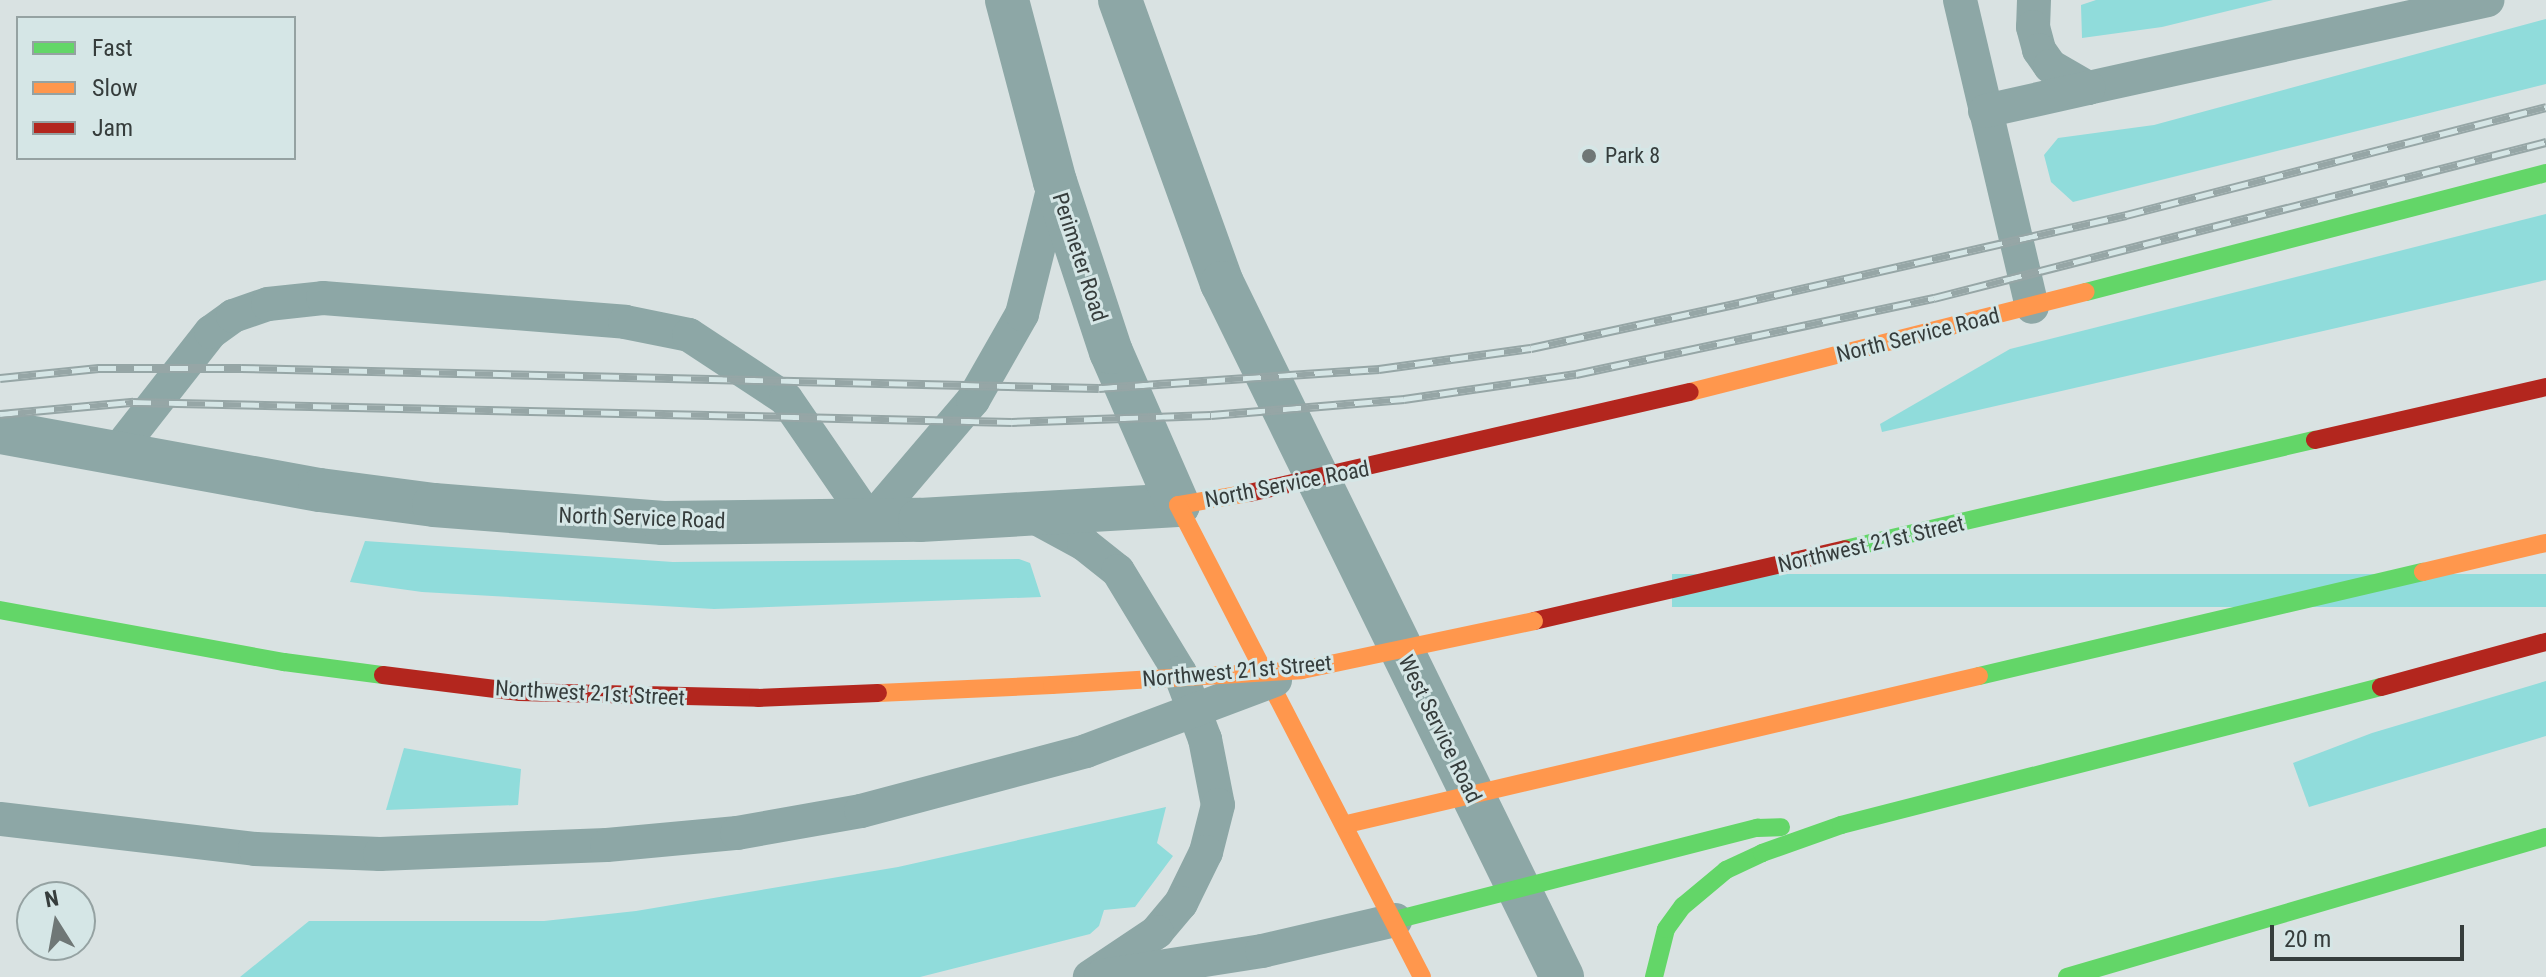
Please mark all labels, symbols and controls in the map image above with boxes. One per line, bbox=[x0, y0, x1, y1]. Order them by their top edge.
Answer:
legend bbox=[16, 16, 296, 160]
text: Fast bbox=[92, 34, 133, 62]
text: Slow bbox=[92, 74, 138, 102]
text: Jam bbox=[92, 114, 133, 142]
place label: Park 8 bbox=[1605, 143, 1660, 169]
marker: Park 8 bbox=[1580, 147, 1598, 165]
street label: Perimeter Road bbox=[1047, 189, 1113, 325]
street label: North Service Road bbox=[1834, 302, 2002, 368]
street label: North Service Road bbox=[1203, 455, 1371, 513]
street label: North Service Road bbox=[558, 502, 726, 534]
street label: Northwest 21st Street bbox=[1775, 510, 1967, 578]
street label: Northwest 21st Street bbox=[1141, 650, 1333, 692]
street label: West Service Road bbox=[1393, 651, 1487, 807]
street label: Northwest 21st Street bbox=[494, 675, 686, 711]
north arrow bbox=[16, 881, 96, 961]
text: N bbox=[43, 885, 61, 912]
scale bar bbox=[2274, 909, 2468, 959]
text: 20 m bbox=[2284, 925, 2331, 953]

